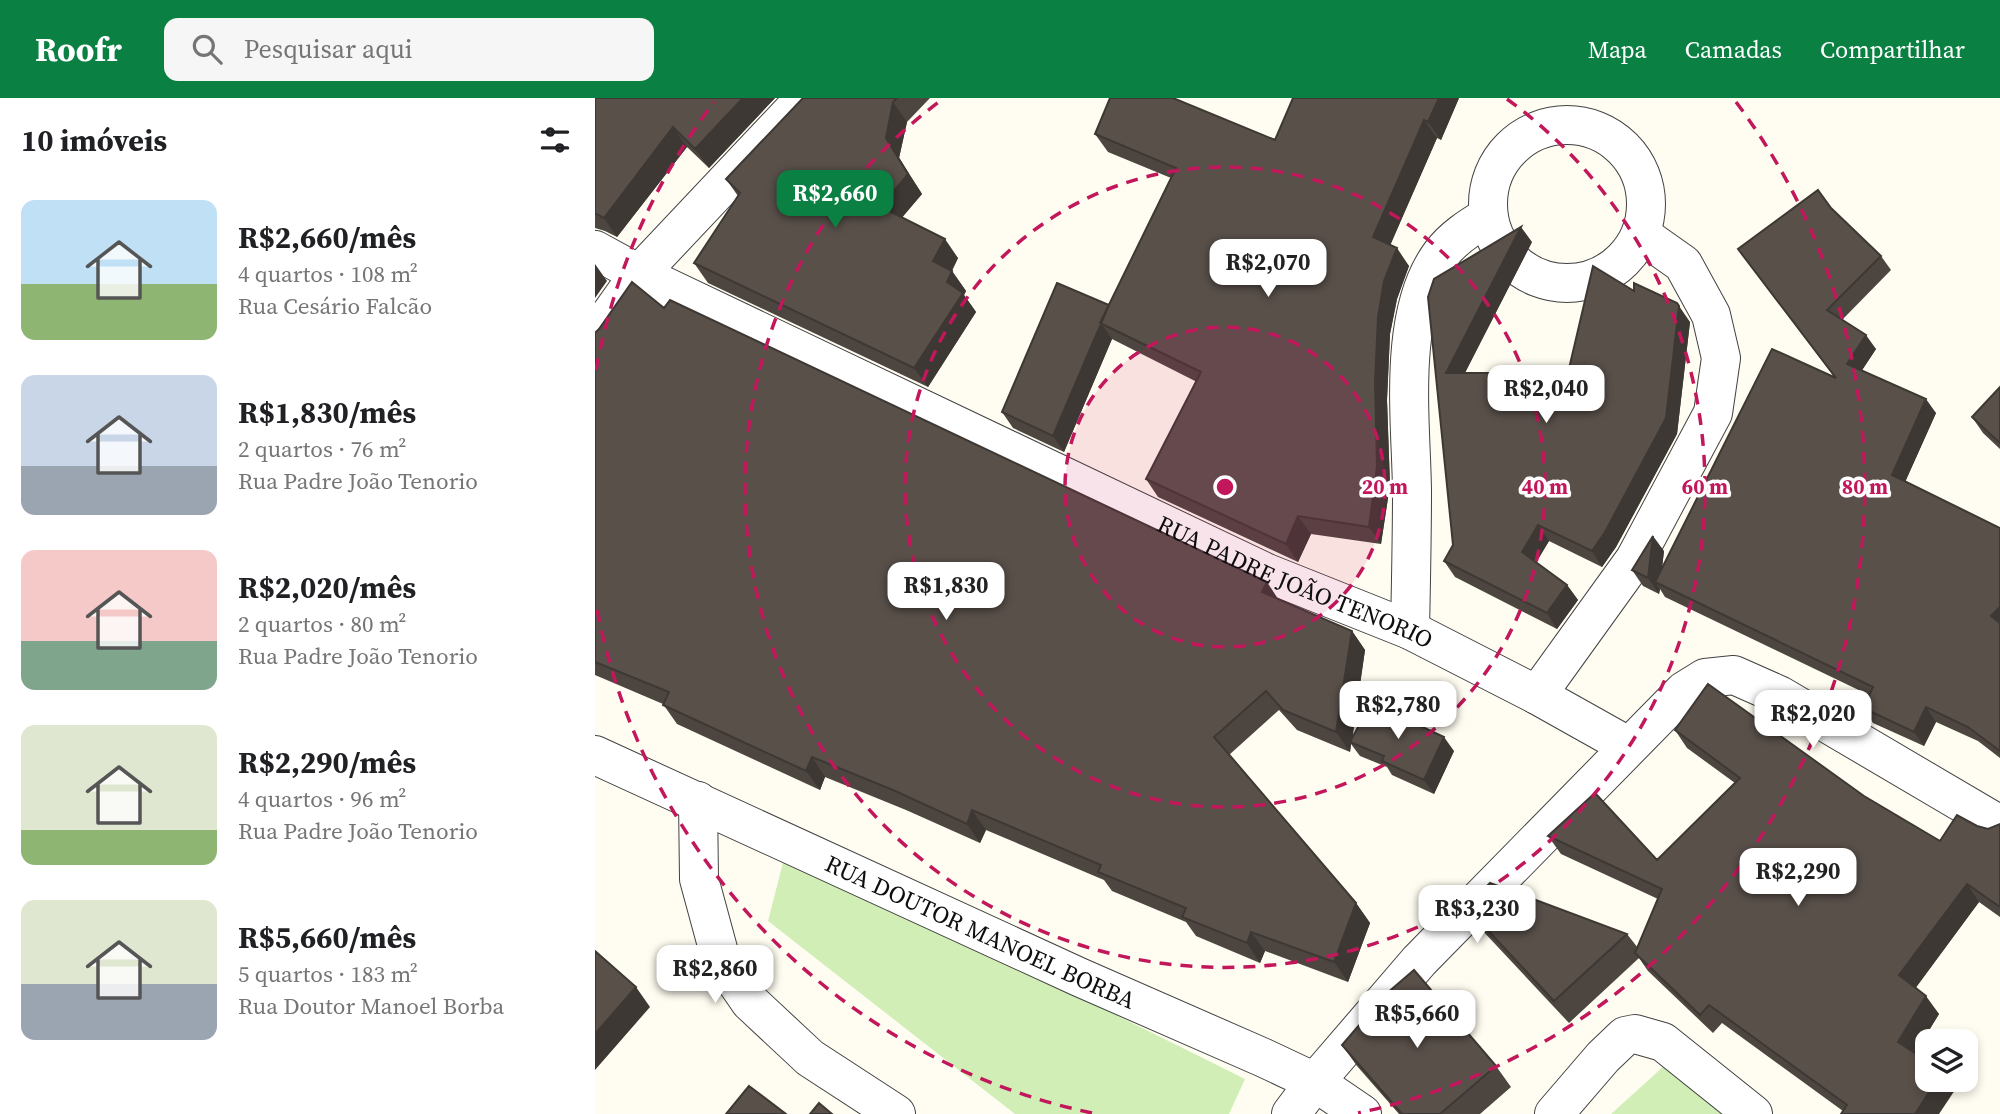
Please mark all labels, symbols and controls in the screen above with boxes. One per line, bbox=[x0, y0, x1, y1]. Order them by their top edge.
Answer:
search box bbox=[164, 18, 654, 81]
text: Roofr bbox=[35, 27, 122, 72]
icon: search bbox=[188, 30, 226, 68]
text: Pesquisar aqui bbox=[244, 31, 413, 67]
text: Mapa bbox=[1588, 33, 1647, 66]
text: Camadas bbox=[1685, 33, 1782, 66]
text: Compartilhar bbox=[1820, 33, 1965, 66]
text: 10 imóveis bbox=[21, 120, 167, 161]
icon: filters bbox=[536, 121, 574, 159]
pin: R$2,660 bbox=[770, 170, 900, 230]
text: R$2,660 bbox=[793, 177, 877, 209]
text: R$2,660/mês bbox=[238, 217, 416, 258]
icon: home bbox=[77, 228, 161, 312]
pin: R$2,070 bbox=[1203, 240, 1333, 299]
text: R$2,070 bbox=[1226, 246, 1310, 278]
text: 4 quartos · 108 m² bbox=[238, 258, 418, 290]
text: Rua Cesário Falcão bbox=[238, 290, 432, 322]
pin: R$2,040 bbox=[1481, 366, 1611, 425]
text: R$2,040 bbox=[1504, 372, 1588, 404]
text: R$1,830/mês bbox=[238, 392, 416, 433]
icon: home bbox=[77, 403, 161, 487]
text: 2 quartos · 76 m² bbox=[238, 433, 407, 465]
text: Rua Padre João Tenorio bbox=[238, 465, 478, 497]
text: 20 m bbox=[1362, 472, 1408, 501]
text: 40 m bbox=[1522, 472, 1568, 501]
text: 60 m bbox=[1682, 472, 1728, 501]
text: 80 m bbox=[1842, 472, 1888, 501]
centre of rings bbox=[1213, 475, 1237, 499]
street label: RUA PADRE JOÃO TENORIO bbox=[1152, 507, 1439, 656]
pin: R$1,830 bbox=[881, 562, 1011, 622]
text: R$2,020/mês bbox=[238, 567, 416, 608]
text: R$1,830 bbox=[904, 569, 988, 601]
icon: home bbox=[77, 578, 161, 662]
text: 2 quartos · 80 m² bbox=[238, 608, 407, 640]
text: Rua Padre João Tenorio bbox=[238, 640, 478, 672]
pin: R$2,780 bbox=[1333, 682, 1463, 741]
text: R$2,780 bbox=[1356, 688, 1440, 720]
pin: R$2,020 bbox=[1748, 690, 1878, 750]
text: R$2,020 bbox=[1771, 697, 1855, 729]
text: R$2,290/mês bbox=[238, 742, 416, 783]
icon: home bbox=[77, 753, 161, 837]
text: 4 quartos · 96 m² bbox=[238, 783, 407, 815]
text: Rua Padre João Tenorio bbox=[238, 815, 478, 847]
street label: RUA DOUTOR MANOEL BORBA bbox=[820, 846, 1141, 1016]
pin: R$2,290 bbox=[1733, 848, 1863, 908]
text: R$2,290 bbox=[1756, 855, 1840, 887]
pin: R$3,230 bbox=[1412, 886, 1542, 945]
text: R$3,230 bbox=[1435, 892, 1519, 924]
text: R$5,660/mês bbox=[238, 917, 416, 958]
icon: home bbox=[77, 928, 161, 1012]
pin: R$2,860 bbox=[650, 946, 780, 1005]
text: R$2,860 bbox=[673, 952, 757, 984]
text: 5 quartos · 183 m² bbox=[238, 958, 418, 990]
text: Rua Doutor Manoel Borba bbox=[238, 990, 504, 1022]
pin: R$5,660 bbox=[1352, 990, 1482, 1050]
text: R$5,660 bbox=[1375, 997, 1459, 1029]
map controls bbox=[1915, 1029, 1978, 1092]
button: layers bbox=[1915, 1029, 1978, 1092]

